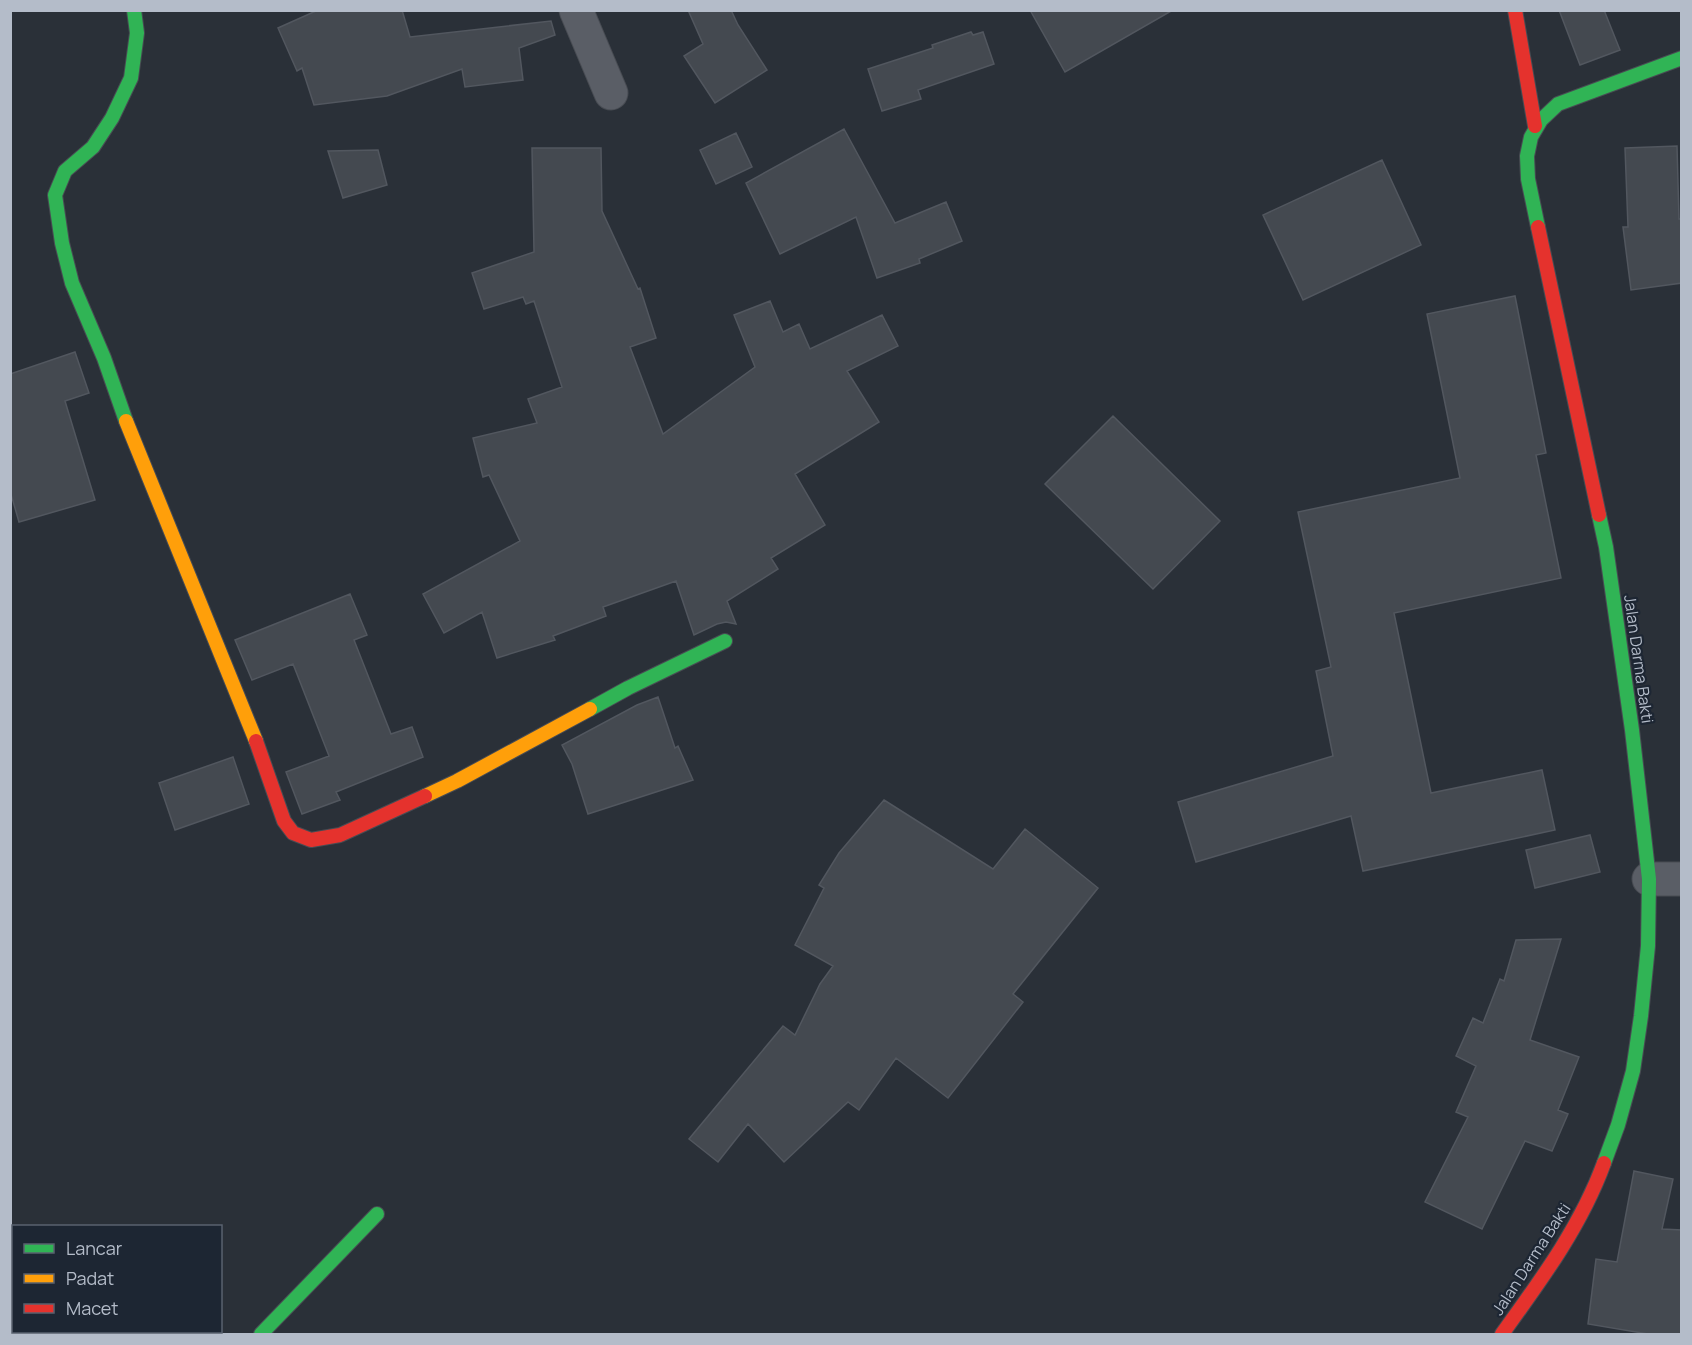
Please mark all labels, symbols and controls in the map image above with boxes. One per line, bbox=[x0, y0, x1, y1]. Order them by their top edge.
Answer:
street label: Jalan Darma Bakti bbox=[1619, 593, 1659, 725]
street label: Jalan Darma Bakti bbox=[1487, 1199, 1575, 1319]
legend bbox=[12, 1225, 222, 1333]
text: Lancar bbox=[66, 1236, 123, 1260]
text: Padat bbox=[66, 1266, 114, 1290]
text: Macet bbox=[66, 1296, 119, 1320]

